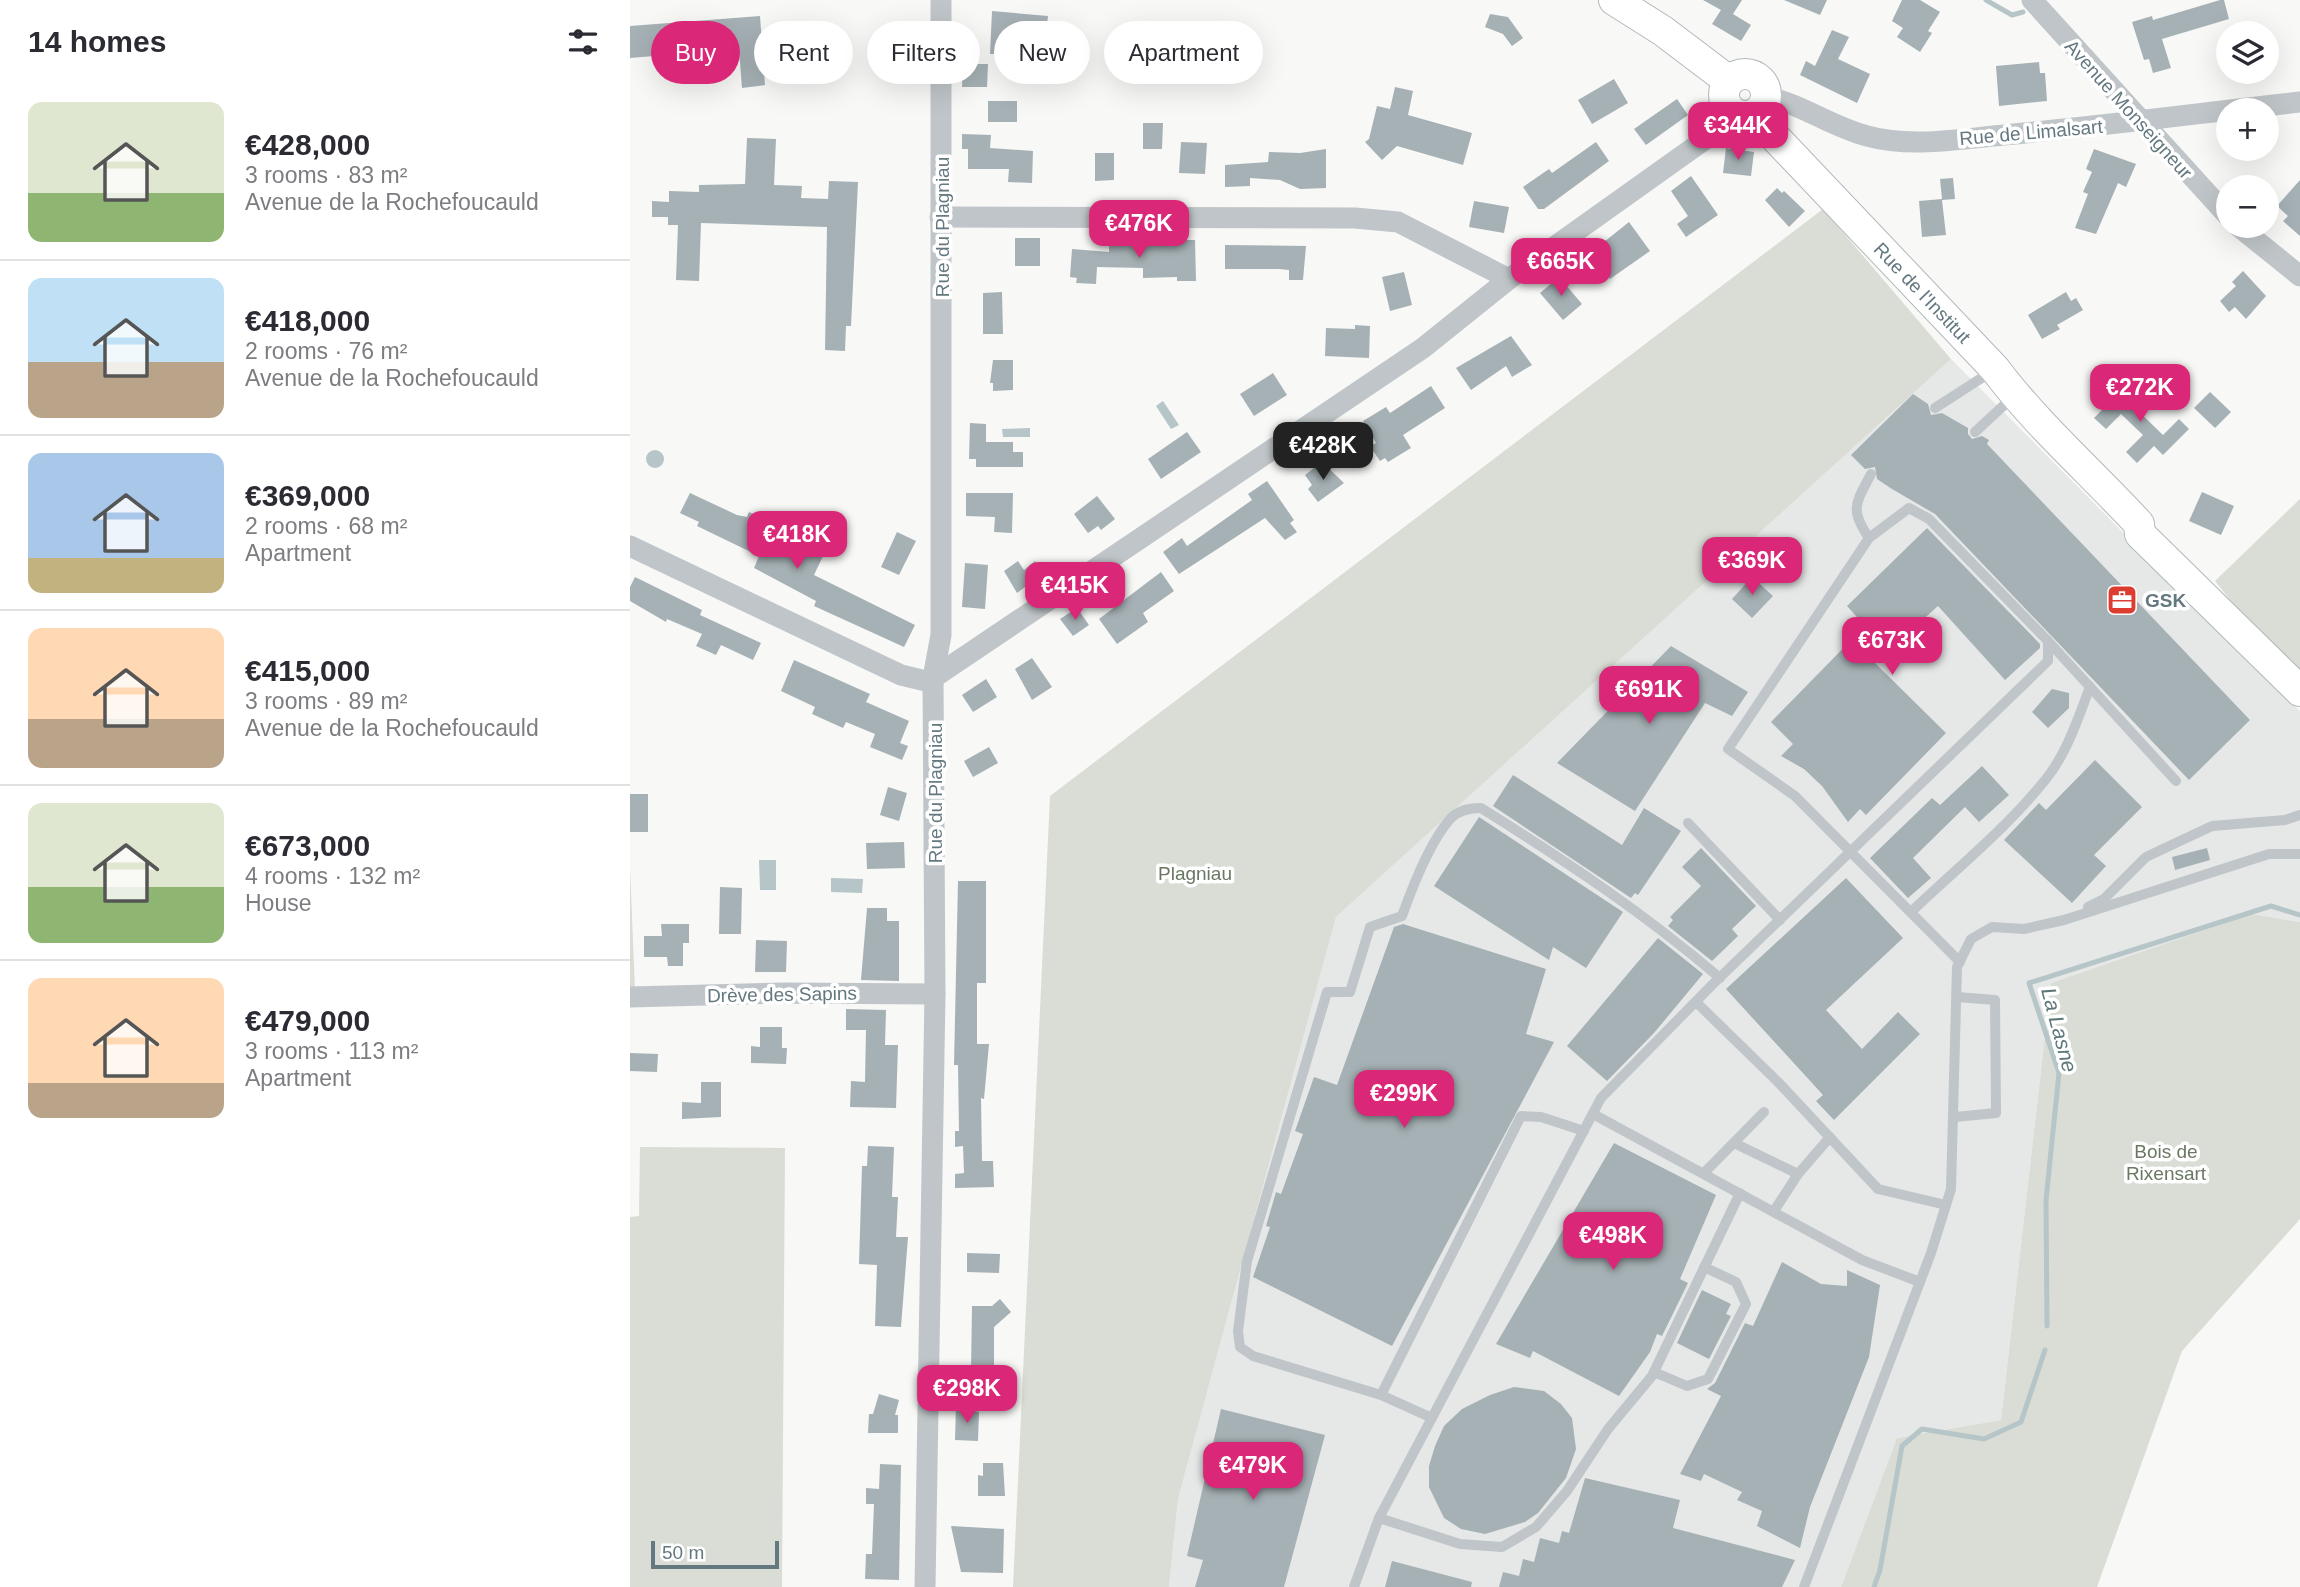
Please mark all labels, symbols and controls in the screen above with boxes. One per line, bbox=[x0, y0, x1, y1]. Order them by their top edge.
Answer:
chip: Buy bbox=[651, 21, 740, 84]
chip: Rent bbox=[754, 21, 853, 84]
chip: Filters bbox=[867, 21, 980, 84]
chip: New bbox=[994, 21, 1090, 84]
chip: Apartment bbox=[1104, 21, 1263, 84]
map controls bbox=[2216, 21, 2279, 238]
button: layers bbox=[2216, 21, 2279, 84]
icon: filters bbox=[564, 23, 602, 61]
text: 14 homes bbox=[28, 25, 166, 58]
street label: Avenue Monseigneur bbox=[2061, 36, 2197, 183]
button: + bbox=[2216, 98, 2279, 161]
pin: €344K bbox=[1689, 102, 1787, 162]
text: €344K bbox=[1704, 112, 1772, 138]
street label: Rue de Limalsart bbox=[1959, 116, 2104, 149]
text: €428,000 bbox=[245, 128, 370, 161]
icon: home bbox=[84, 130, 168, 214]
street label: Rue du Plagniau bbox=[932, 157, 953, 297]
text: 3 rooms · 83 m² bbox=[245, 162, 407, 188]
button: − bbox=[2216, 175, 2279, 238]
text: Avenue de la Rochefoucauld bbox=[245, 189, 539, 215]
pin: €476K bbox=[1090, 201, 1188, 260]
text: €476K bbox=[1105, 210, 1173, 236]
pin: €665K bbox=[1512, 238, 1610, 298]
street label: Rue de l'Institut bbox=[1870, 238, 1975, 348]
text: €665K bbox=[1527, 248, 1595, 274]
text: €418,000 bbox=[245, 304, 370, 337]
icon: home bbox=[84, 306, 168, 390]
text: 2 rooms · 76 m² bbox=[245, 338, 407, 364]
pin: €272K bbox=[2091, 364, 2189, 424]
text: Avenue de la Rochefoucauld bbox=[245, 365, 539, 391]
text: €272K bbox=[2106, 374, 2174, 400]
pin: €428K bbox=[1274, 422, 1372, 482]
text: €428K bbox=[1289, 432, 1357, 458]
text: €369,000 bbox=[245, 479, 370, 512]
icon: home bbox=[84, 481, 168, 565]
pin: €418K bbox=[748, 512, 846, 571]
text: 2 rooms · 68 m² bbox=[245, 513, 407, 539]
text: €418K bbox=[763, 521, 831, 547]
pin: €369K bbox=[1703, 538, 1801, 597]
text: Apartment bbox=[245, 540, 351, 566]
text: €369K bbox=[1718, 547, 1786, 573]
pin: €415K bbox=[1026, 562, 1124, 622]
text: €415K bbox=[1041, 572, 1109, 598]
office icon: GSK bbox=[2105, 583, 2139, 617]
place label: GSK bbox=[2145, 590, 2186, 611]
pin: €673K bbox=[1843, 618, 1941, 677]
text: €673K bbox=[1858, 627, 1926, 653]
text: €415,000 bbox=[245, 654, 370, 687]
icon: home bbox=[84, 656, 168, 740]
pin: €691K bbox=[1600, 666, 1698, 726]
text: €691K bbox=[1615, 676, 1683, 702]
text: 3 rooms · 89 m² bbox=[245, 688, 407, 714]
text: Avenue de la Rochefoucauld bbox=[245, 715, 539, 741]
street label: Rue du Plagniau bbox=[925, 723, 946, 863]
text: €673,000 bbox=[245, 829, 370, 862]
icon: home bbox=[84, 831, 168, 915]
text: 4 rooms · 132 m² bbox=[245, 863, 420, 889]
park label: Plagniau bbox=[1158, 863, 1232, 884]
text: House bbox=[245, 890, 311, 916]
street label: Drève des Sapins bbox=[707, 983, 857, 1006]
water label: La Lasne bbox=[2037, 985, 2082, 1075]
text: €479,000 bbox=[245, 1004, 370, 1037]
icon: home bbox=[84, 1006, 168, 1090]
text: 3 rooms · 113 m² bbox=[245, 1038, 418, 1064]
text: Apartment bbox=[245, 1065, 351, 1091]
pin: €299K bbox=[1355, 1070, 1453, 1130]
text: €299K bbox=[1370, 1080, 1438, 1106]
park label: Bois de Rixensart bbox=[2126, 1141, 2207, 1184]
pin: €498K bbox=[1564, 1212, 1662, 1272]
text: €498K bbox=[1579, 1222, 1647, 1248]
pin: €298K bbox=[918, 1366, 1016, 1425]
text: €298K bbox=[933, 1375, 1001, 1401]
pin: €479K bbox=[1204, 1442, 1302, 1502]
text: €479K bbox=[1219, 1452, 1287, 1478]
scale bar bbox=[651, 1538, 779, 1570]
text: 50 m bbox=[662, 1542, 704, 1563]

